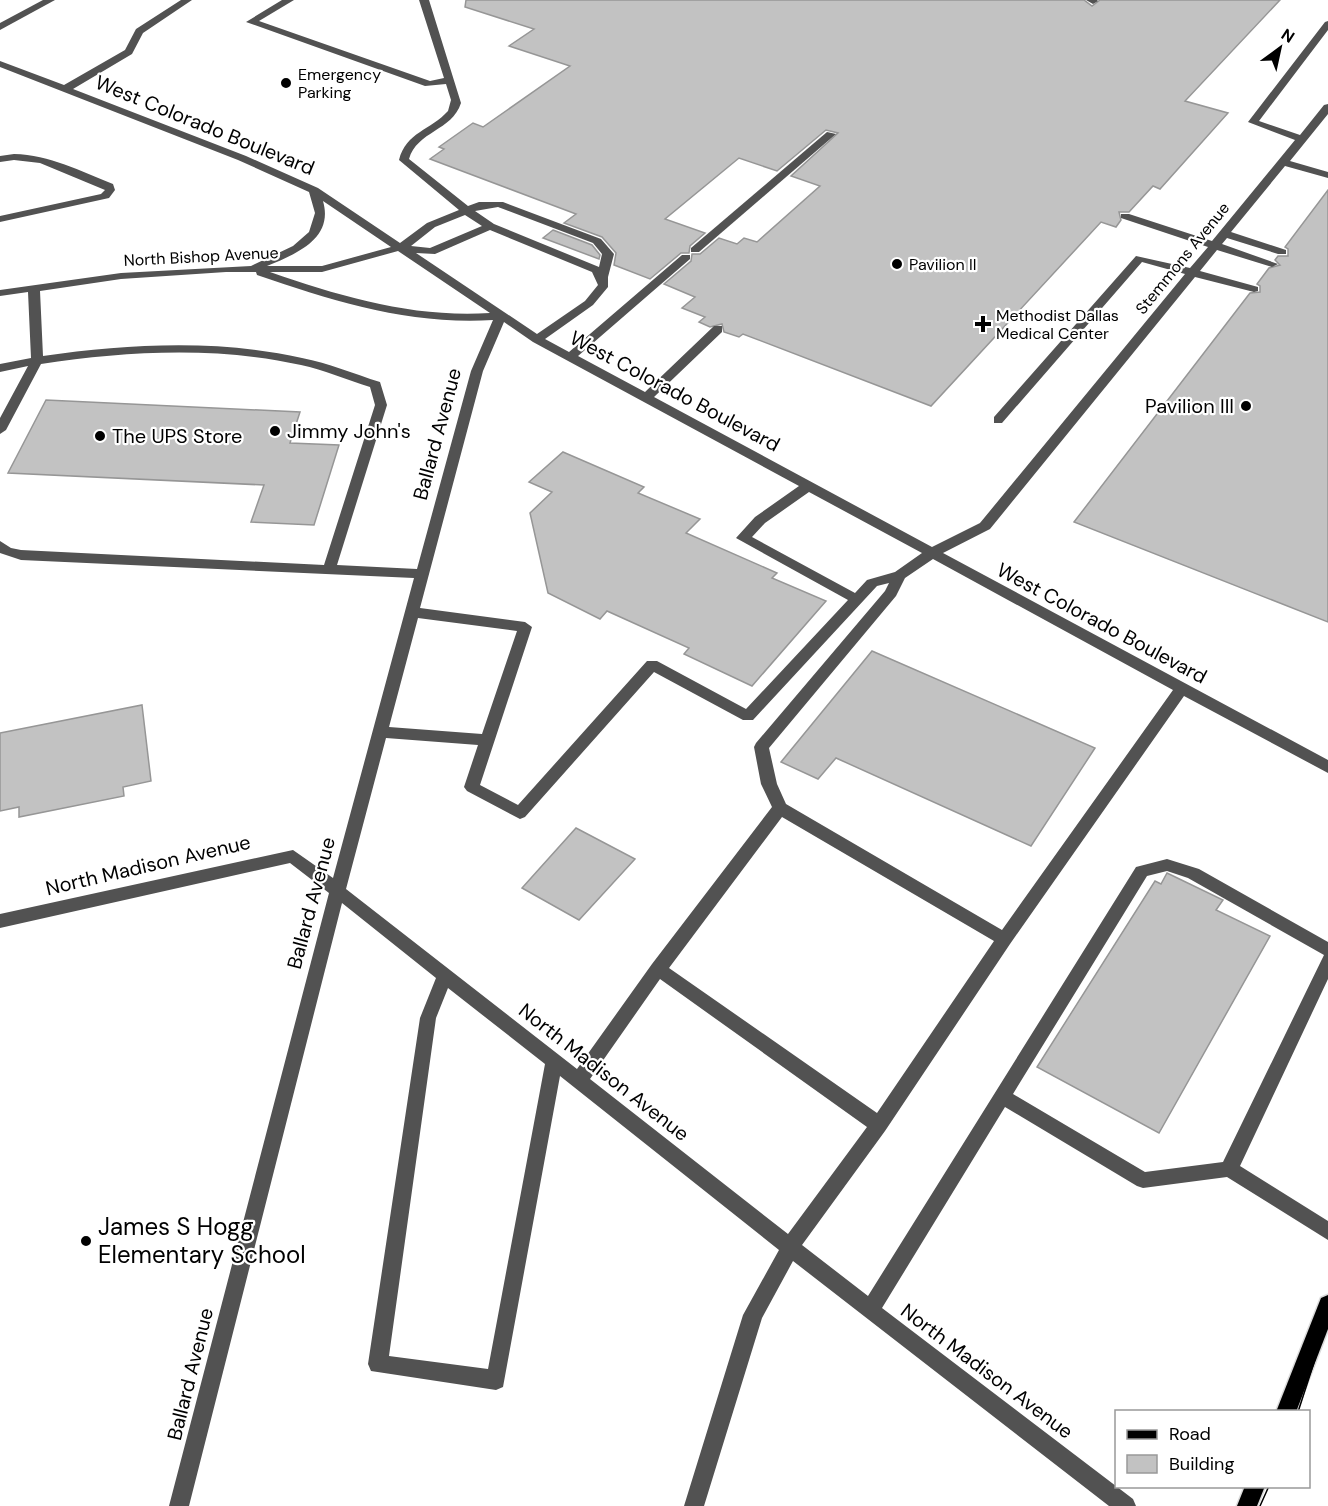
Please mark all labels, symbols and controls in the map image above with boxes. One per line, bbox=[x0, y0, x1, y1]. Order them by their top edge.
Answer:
north arrow bbox=[1250, 18, 1310, 78]
text: N bbox=[1277, 24, 1299, 48]
place label: Emergency Parking bbox=[298, 64, 381, 103]
street label: West Colorado Boulevard bbox=[92, 69, 318, 181]
marker: Emergency Parking bbox=[279, 76, 293, 90]
street label: Stemmons Avenue bbox=[1131, 198, 1234, 319]
street label: North Bishop Avenue bbox=[123, 242, 279, 271]
place label: Pavilion II bbox=[909, 254, 976, 275]
marker: Pavilion II bbox=[890, 257, 904, 271]
place label: Methodist Dallas Medical Center bbox=[996, 305, 1119, 344]
marker: Methodist Dallas Medical Center bbox=[974, 315, 992, 333]
street label: West Colorado Boulevard bbox=[565, 325, 785, 457]
street label: Ballard Avenue bbox=[407, 365, 467, 503]
place label: Pavilion III bbox=[1145, 393, 1234, 419]
marker: Pavilion III bbox=[1239, 399, 1253, 413]
place label: Jimmy John's bbox=[287, 418, 411, 444]
place label: The UPS Store bbox=[112, 423, 242, 449]
marker: Jimmy John's bbox=[268, 424, 282, 438]
marker: The UPS Store bbox=[93, 429, 107, 443]
street label: West Colorado Boulevard bbox=[992, 557, 1212, 689]
street label: North Madison Avenue bbox=[43, 829, 253, 901]
street label: Ballard Avenue bbox=[281, 834, 341, 972]
street label: North Madison Avenue bbox=[513, 997, 695, 1147]
place label: James S Hogg Elementary School bbox=[98, 1211, 306, 1270]
marker: James S Hogg Elementary School bbox=[79, 1234, 93, 1248]
street label: North Madison Avenue bbox=[896, 1298, 1078, 1444]
street label: Ballard Avenue bbox=[161, 1305, 219, 1443]
legend bbox=[1115, 1410, 1310, 1488]
text: Road bbox=[1169, 1422, 1211, 1446]
text: Building bbox=[1169, 1452, 1234, 1476]

